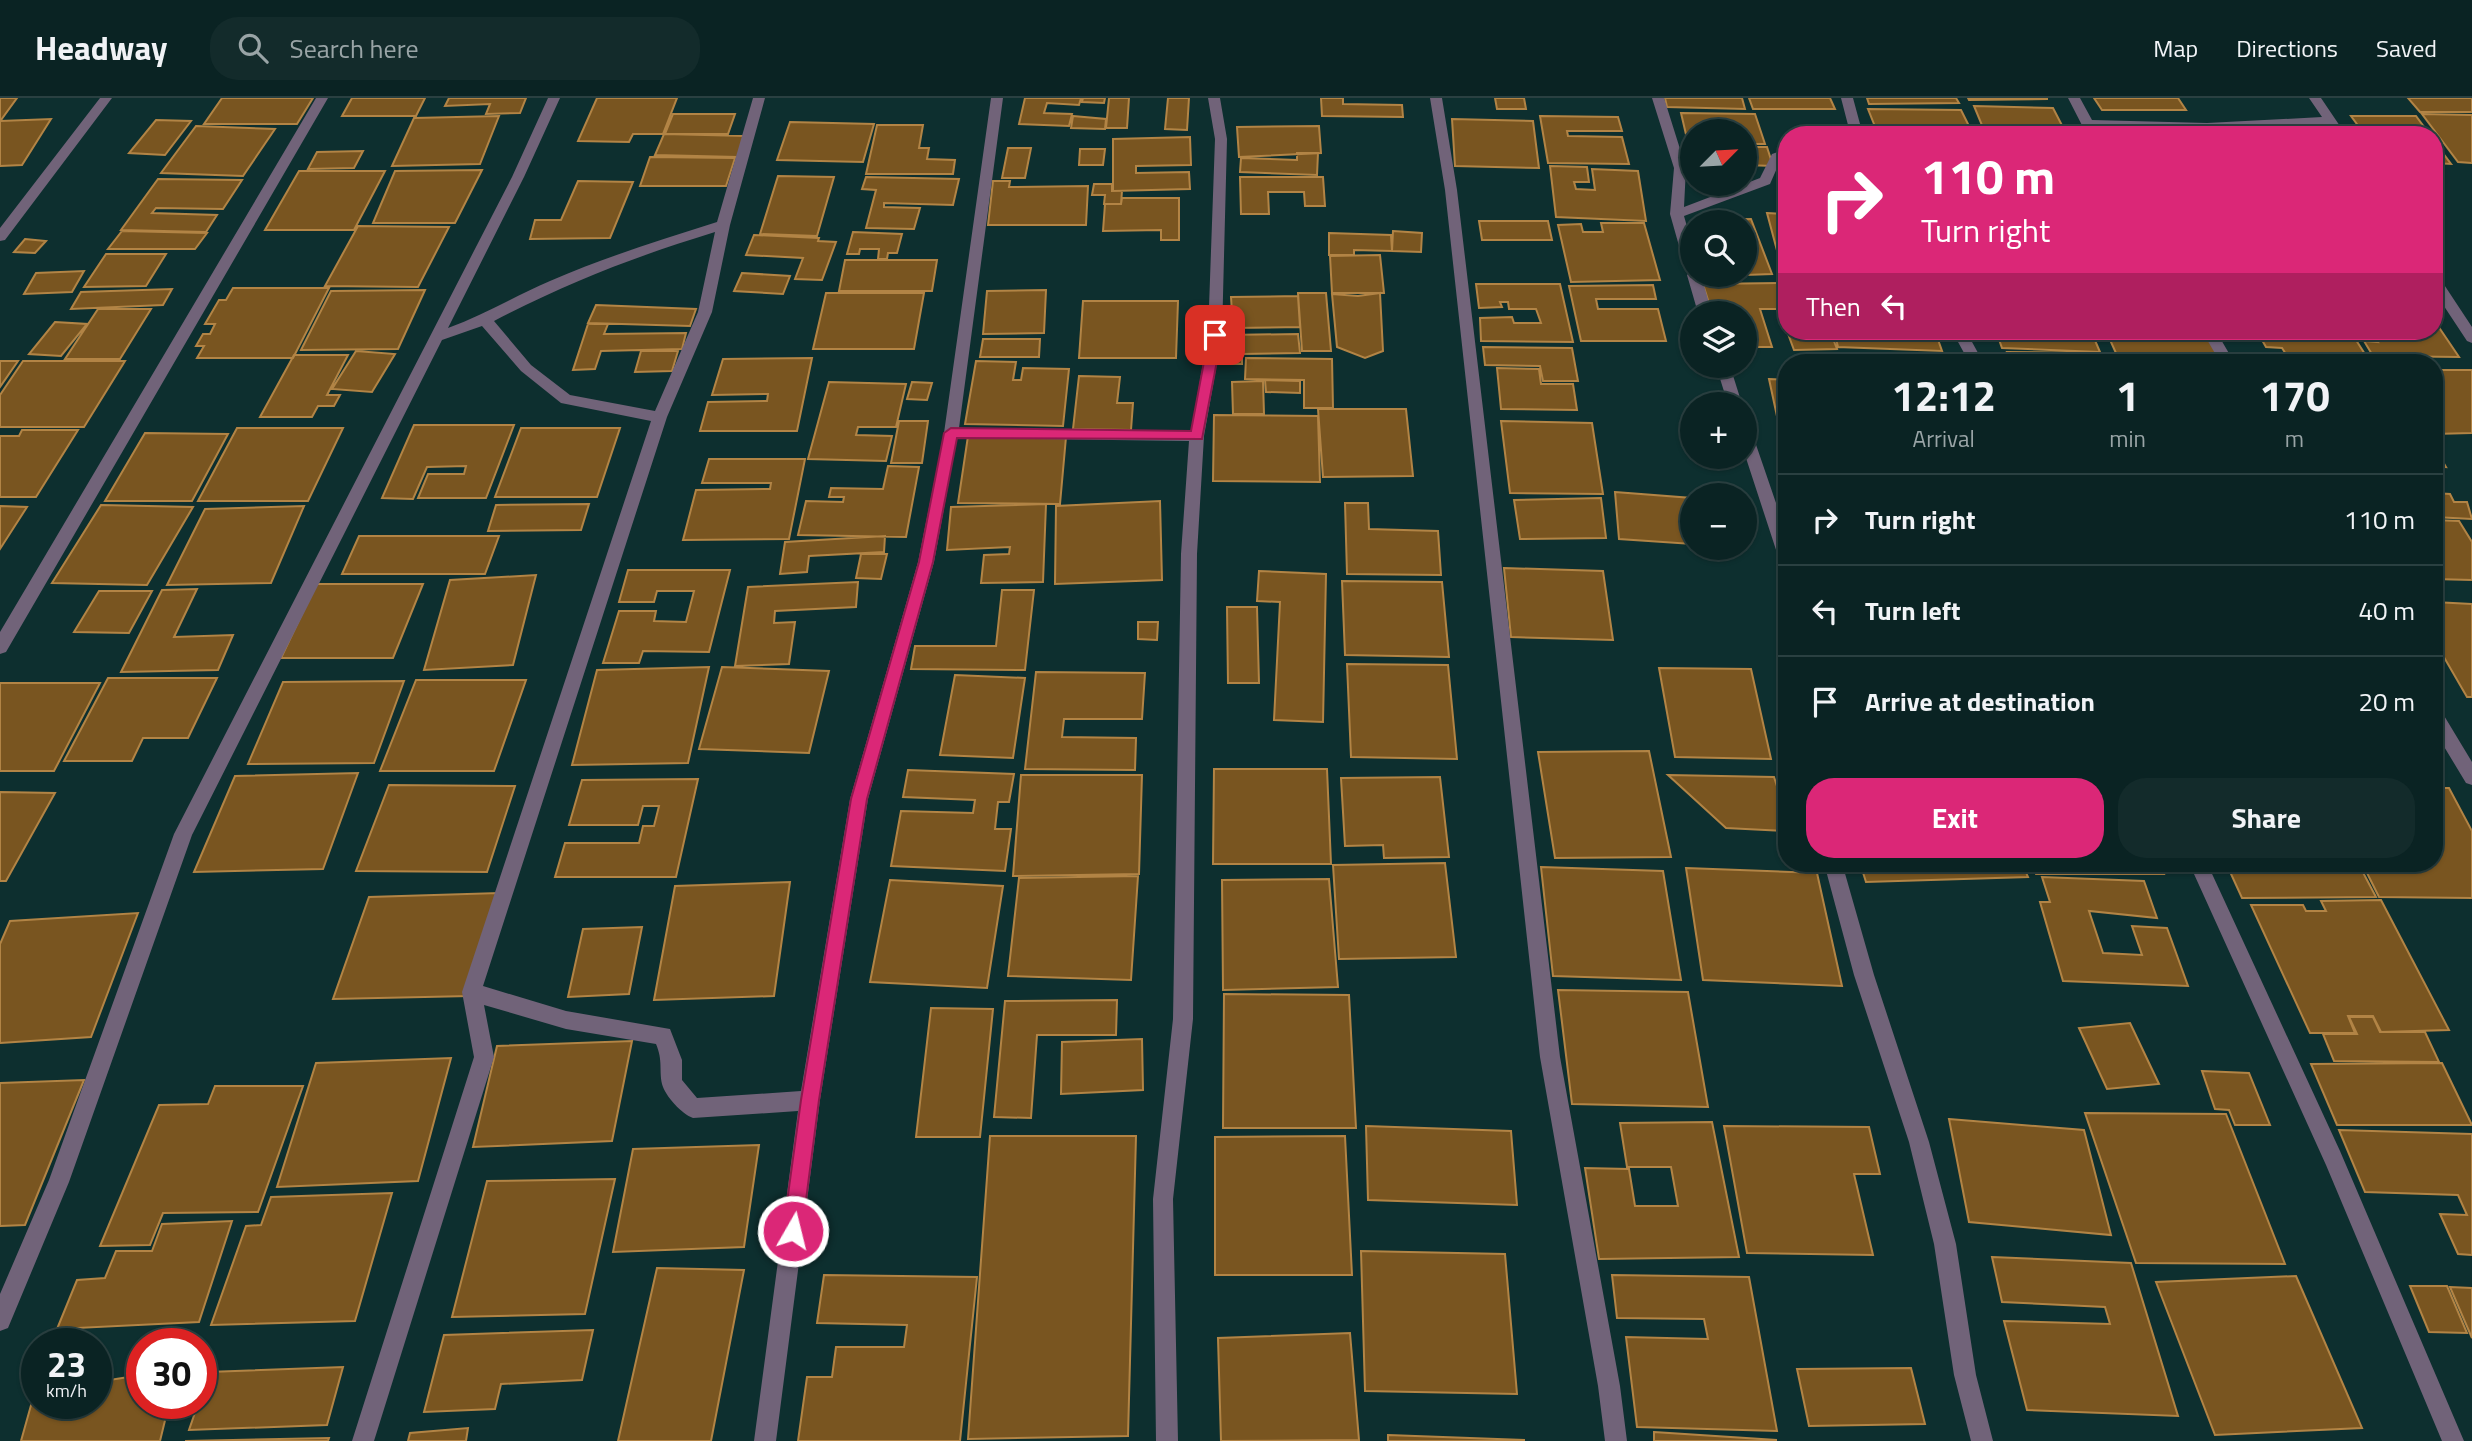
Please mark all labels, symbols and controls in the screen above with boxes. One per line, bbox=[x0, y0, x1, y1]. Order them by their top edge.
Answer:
search box bbox=[210, 17, 700, 80]
text: Headway bbox=[35, 23, 168, 73]
icon: search bbox=[234, 29, 272, 67]
text: Search here bbox=[290, 29, 419, 68]
text: Map bbox=[2153, 30, 2198, 66]
text: Directions bbox=[2236, 30, 2338, 66]
text: Saved bbox=[2376, 30, 2437, 66]
north arrow bbox=[1680, 119, 1757, 196]
map controls bbox=[1680, 119, 1757, 560]
text: 110 m bbox=[1921, 138, 2055, 213]
icon: right bbox=[1806, 154, 1897, 245]
text: Turn right bbox=[1921, 206, 2050, 254]
button: search bbox=[1680, 210, 1757, 287]
text: Then bbox=[1806, 287, 1861, 326]
icon: left bbox=[1875, 287, 1913, 325]
button: layers bbox=[1680, 301, 1757, 378]
pin bbox=[1185, 305, 1245, 365]
icon: arrive bbox=[1196, 316, 1234, 354]
text: 12:12 bbox=[1891, 363, 1996, 427]
text: 1 bbox=[2116, 363, 2139, 427]
text: 170 bbox=[2259, 363, 2330, 427]
button: + bbox=[1680, 392, 1757, 469]
text: Arrival bbox=[1912, 421, 1975, 456]
text: min bbox=[2109, 421, 2146, 456]
text: m bbox=[2285, 421, 2304, 456]
button: − bbox=[1680, 483, 1757, 560]
text: Turn right bbox=[1865, 500, 1976, 539]
text: 110 m bbox=[2344, 500, 2415, 539]
icon: right bbox=[1806, 501, 1844, 539]
text: Turn left bbox=[1865, 591, 1960, 630]
text: 40 m bbox=[2358, 591, 2415, 630]
icon: left bbox=[1806, 592, 1844, 630]
text: Arrive at destination bbox=[1865, 682, 2095, 721]
text: 20 m bbox=[2358, 682, 2415, 721]
icon: arrive bbox=[1806, 683, 1844, 721]
button: Exit bbox=[1806, 778, 2104, 858]
button: Share bbox=[2118, 778, 2415, 858]
position arrow bbox=[756, 1194, 830, 1268]
speed limit sign: 30 bbox=[126, 1328, 217, 1419]
text: 23 bbox=[47, 1337, 86, 1391]
text: km/h bbox=[46, 1377, 87, 1404]

